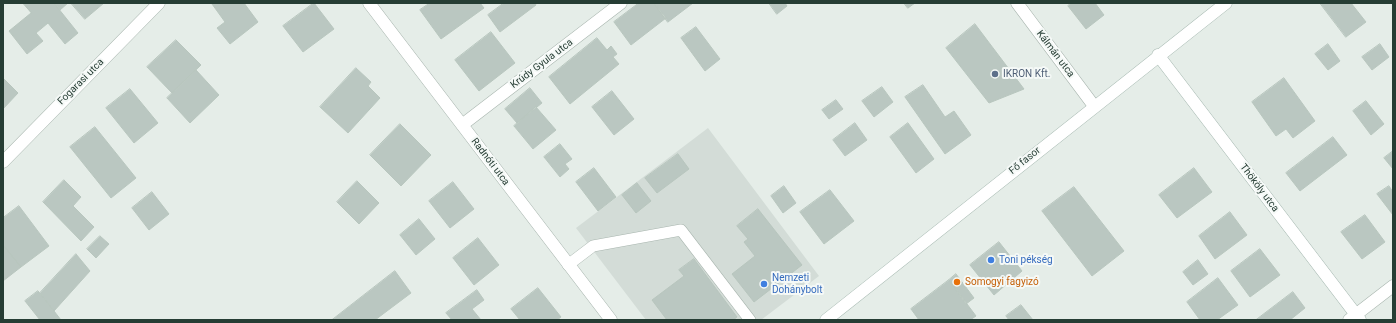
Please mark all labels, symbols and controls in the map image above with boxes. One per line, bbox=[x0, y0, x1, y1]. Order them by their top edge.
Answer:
street label: Kálmán utca bbox=[1033, 28, 1077, 80]
street label: Krúdy Gyula utca bbox=[508, 37, 576, 91]
street label: Fogarasi utca bbox=[55, 56, 107, 108]
place label: IKRON Kft. bbox=[1003, 68, 1050, 80]
marker: IKRON Kft. bbox=[990, 69, 1000, 79]
street label: Radnóti utca bbox=[468, 136, 512, 188]
street label: Fő fasor bbox=[1007, 145, 1043, 177]
street label: Thököly utca bbox=[1237, 162, 1281, 214]
place label: Toni pékség bbox=[999, 254, 1053, 266]
marker: Toni pékség bbox=[986, 255, 996, 265]
place label: Nemzeti Dohánybolt bbox=[772, 272, 822, 296]
place label: Somogyi fagyizó bbox=[965, 276, 1039, 288]
marker: Somogyi fagyizó bbox=[952, 277, 962, 287]
marker: Nemzeti Dohánybolt bbox=[759, 279, 769, 289]

